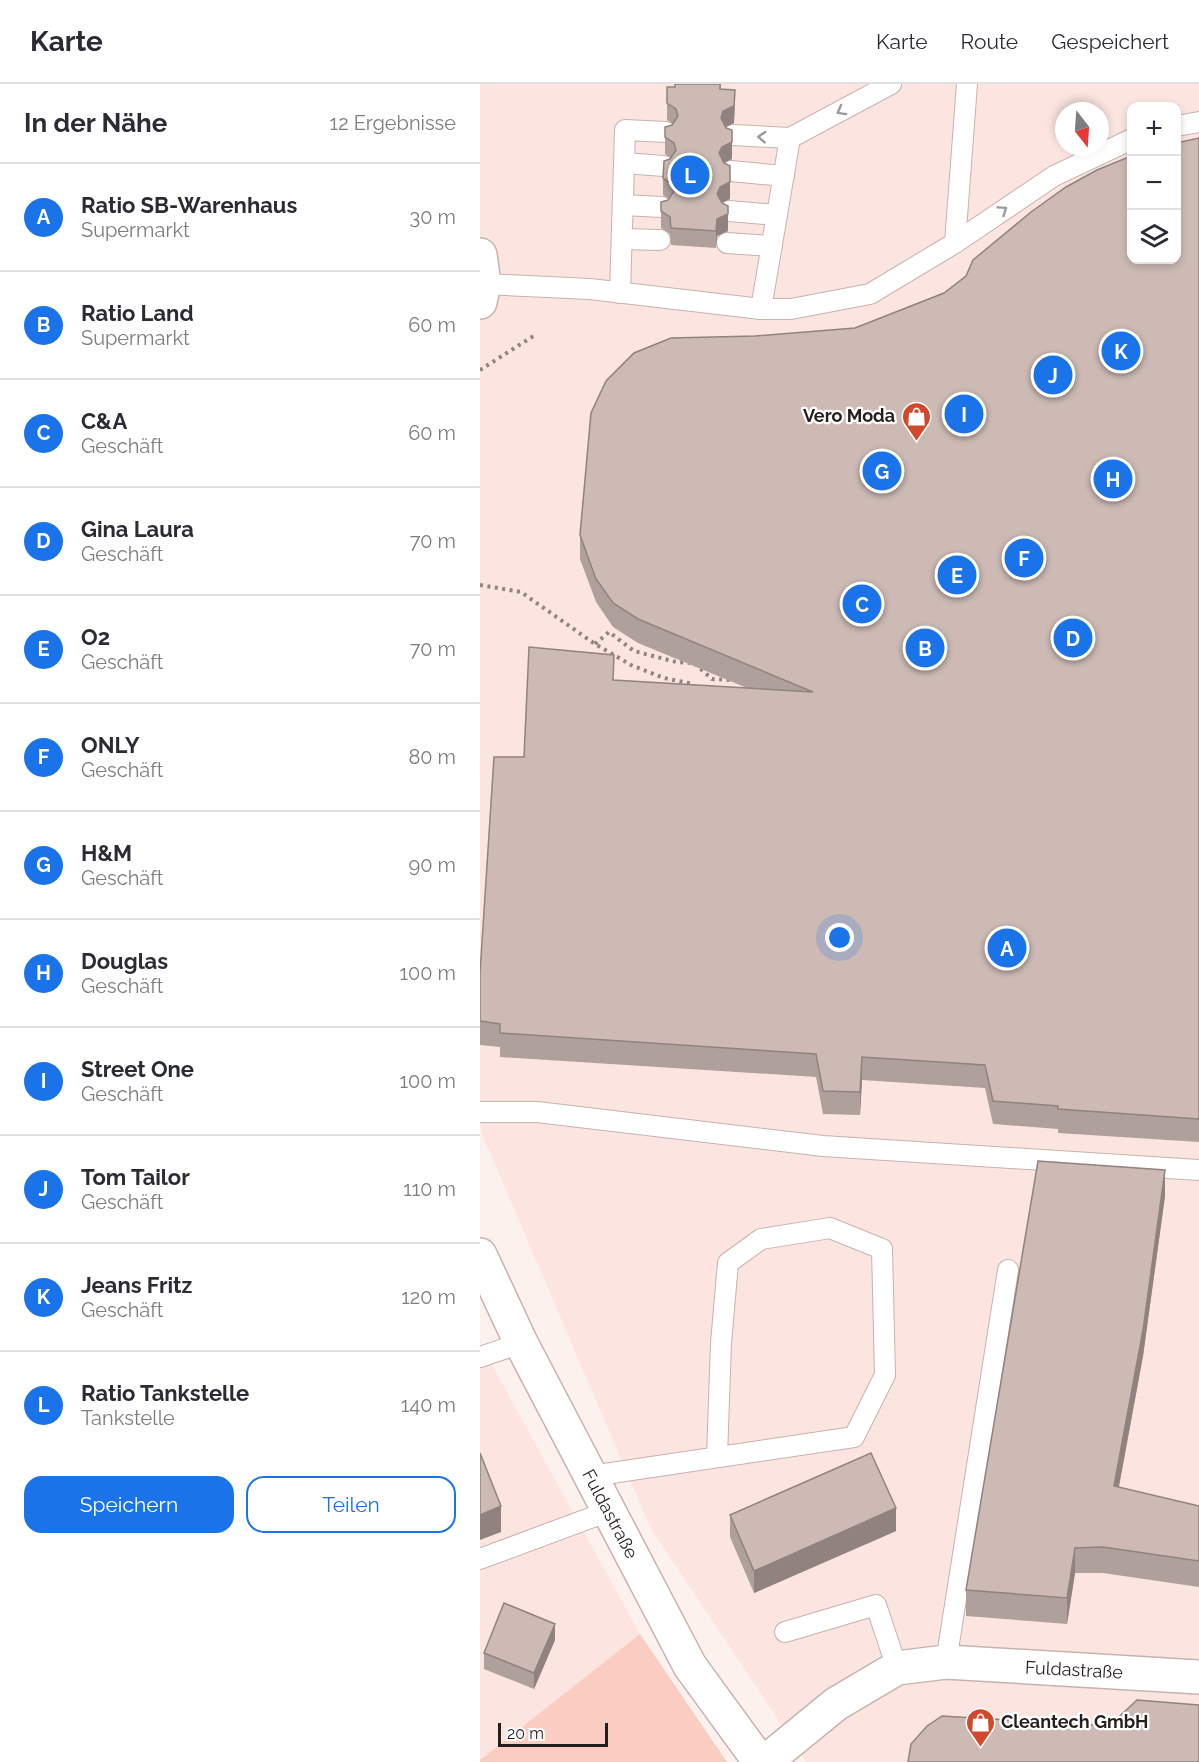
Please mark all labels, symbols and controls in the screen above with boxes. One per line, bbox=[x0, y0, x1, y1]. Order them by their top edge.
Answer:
text: Karte bbox=[30, 25, 103, 58]
text: Karte bbox=[876, 29, 928, 54]
text: Route bbox=[961, 29, 1018, 54]
text: Gespeichert bbox=[1051, 29, 1169, 54]
north arrow bbox=[1055, 102, 1109, 156]
map controls bbox=[1127, 102, 1181, 264]
button: + bbox=[1127, 102, 1181, 156]
one-way arrow bbox=[836, 104, 847, 115]
text: In der Nähe bbox=[24, 108, 167, 138]
text: 12 Ergebnisse bbox=[330, 111, 456, 135]
one-way arrow bbox=[757, 130, 766, 143]
pin: L bbox=[670, 152, 710, 197]
button: − bbox=[1127, 156, 1181, 210]
text: Ratio SB-Warenhaus bbox=[81, 192, 297, 218]
text: A bbox=[37, 205, 50, 229]
text: 30 m bbox=[410, 205, 456, 229]
one-way arrow bbox=[996, 206, 1007, 217]
button: layers bbox=[1127, 210, 1181, 264]
text: Supermarkt bbox=[81, 218, 190, 242]
text: Ratio Land bbox=[81, 300, 194, 326]
text: B bbox=[37, 313, 50, 337]
text: 60 m bbox=[408, 313, 456, 337]
text: Supermarkt bbox=[81, 326, 190, 350]
pin: K bbox=[1102, 328, 1140, 374]
pin: J bbox=[1034, 352, 1072, 398]
pin: I bbox=[944, 392, 984, 436]
shop icon: Vero Moda bbox=[900, 400, 932, 442]
place label: Vero Moda bbox=[803, 405, 895, 426]
text: C&A bbox=[81, 408, 127, 434]
text: C bbox=[37, 421, 50, 445]
text: 60 m bbox=[408, 421, 456, 445]
text: Geschäft bbox=[81, 434, 163, 458]
pin: G bbox=[862, 448, 902, 494]
pin: H bbox=[1094, 456, 1132, 502]
text: Gina Laura bbox=[81, 516, 194, 542]
text: D bbox=[36, 529, 51, 553]
text: 70 m bbox=[410, 529, 456, 553]
pin: F bbox=[1004, 536, 1044, 580]
text: Geschäft bbox=[81, 542, 163, 566]
pin: E bbox=[938, 552, 976, 598]
pin: C bbox=[842, 582, 881, 626]
pin: D bbox=[1054, 616, 1092, 660]
text: O2 bbox=[81, 624, 110, 650]
pin: B bbox=[906, 626, 944, 670]
text: E bbox=[37, 637, 50, 661]
text: 70 m bbox=[410, 637, 456, 661]
text: Geschäft bbox=[81, 650, 163, 674]
text: ONLY bbox=[81, 732, 140, 758]
text: F bbox=[38, 745, 49, 769]
text: 80 m bbox=[408, 745, 456, 769]
text: Geschäft bbox=[81, 758, 163, 782]
text: H&M bbox=[81, 840, 132, 866]
text: G bbox=[36, 853, 51, 877]
text: 90 m bbox=[409, 853, 456, 877]
text: Geschäft bbox=[81, 866, 163, 890]
your location bbox=[825, 923, 854, 952]
pin: A bbox=[988, 926, 1026, 970]
text: Douglas bbox=[81, 948, 168, 974]
text: H bbox=[36, 961, 51, 985]
text: 100 m bbox=[399, 961, 456, 985]
text: Geschäft bbox=[81, 974, 163, 998]
text: Street One bbox=[81, 1056, 194, 1082]
text: I bbox=[41, 1069, 46, 1093]
text: 100 m bbox=[399, 1069, 456, 1093]
text: Geschäft bbox=[81, 1082, 163, 1106]
text: Tom Tailor bbox=[81, 1164, 190, 1190]
text: J bbox=[39, 1177, 48, 1201]
text: 110 m bbox=[403, 1177, 456, 1201]
text: Geschäft bbox=[81, 1190, 163, 1214]
text: Jeans Fritz bbox=[81, 1272, 192, 1298]
text: K bbox=[37, 1285, 50, 1309]
text: 120 m bbox=[401, 1285, 456, 1309]
text: Geschäft bbox=[81, 1298, 163, 1322]
text: Ratio Tankstelle bbox=[81, 1380, 249, 1406]
text: L bbox=[38, 1393, 49, 1417]
text: 140 m bbox=[401, 1393, 456, 1417]
text: Tankstelle bbox=[81, 1406, 175, 1430]
street label: Fuldastraße bbox=[578, 1466, 643, 1562]
button: Speichern bbox=[24, 1476, 234, 1533]
button: Teilen bbox=[246, 1476, 456, 1533]
street label: Fuldastraße bbox=[1025, 1656, 1124, 1683]
shop icon: Cleantech GmbH bbox=[964, 1706, 996, 1748]
place label: Cleantech GmbH bbox=[1001, 1711, 1148, 1732]
scale bar bbox=[498, 1720, 608, 1748]
text: 20 m bbox=[507, 1724, 544, 1743]

